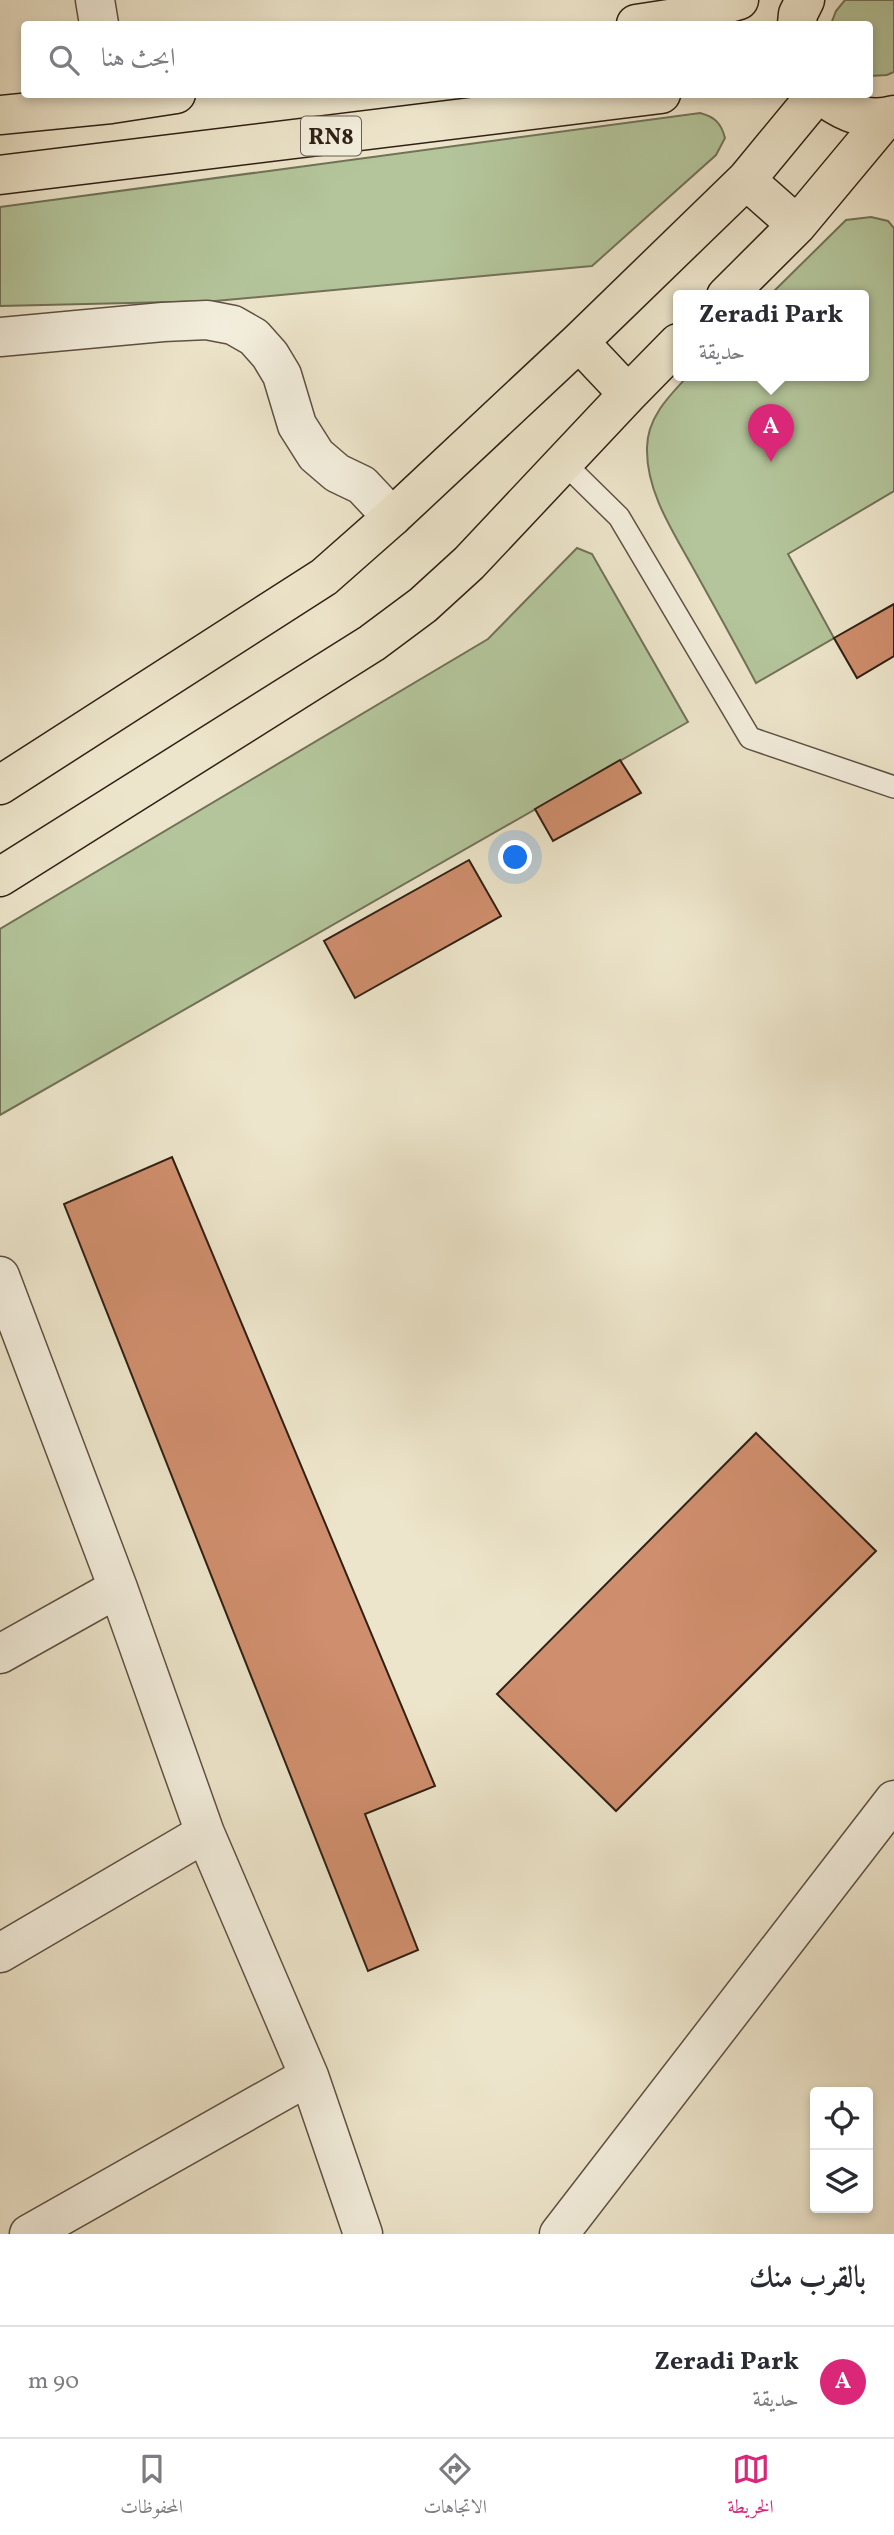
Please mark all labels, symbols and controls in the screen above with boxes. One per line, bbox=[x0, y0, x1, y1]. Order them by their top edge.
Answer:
search box bbox=[21, 21, 873, 98]
icon: search bbox=[45, 41, 83, 79]
text: ابحث هنا bbox=[101, 41, 176, 77]
road number: RN8 bbox=[301, 116, 361, 155]
popup bbox=[673, 290, 869, 381]
text: Zeradi Park bbox=[699, 297, 843, 333]
text: حديقة bbox=[699, 337, 745, 369]
pin: A bbox=[748, 404, 794, 462]
your location bbox=[498, 840, 532, 874]
map controls bbox=[810, 2087, 873, 2213]
button: locate bbox=[810, 2087, 873, 2150]
button: layers bbox=[810, 2150, 873, 2213]
text: بالقرب منك bbox=[749, 2258, 866, 2300]
text: Zeradi Park bbox=[654, 2344, 799, 2380]
text: 90 m bbox=[28, 2366, 79, 2398]
text: A bbox=[835, 2366, 851, 2398]
text: حديقة bbox=[752, 2384, 799, 2416]
tab: المحفوظات bbox=[120, 2450, 183, 2525]
tab: الاتجاهات bbox=[424, 2450, 487, 2525]
tab: الخريطة bbox=[727, 2450, 774, 2525]

